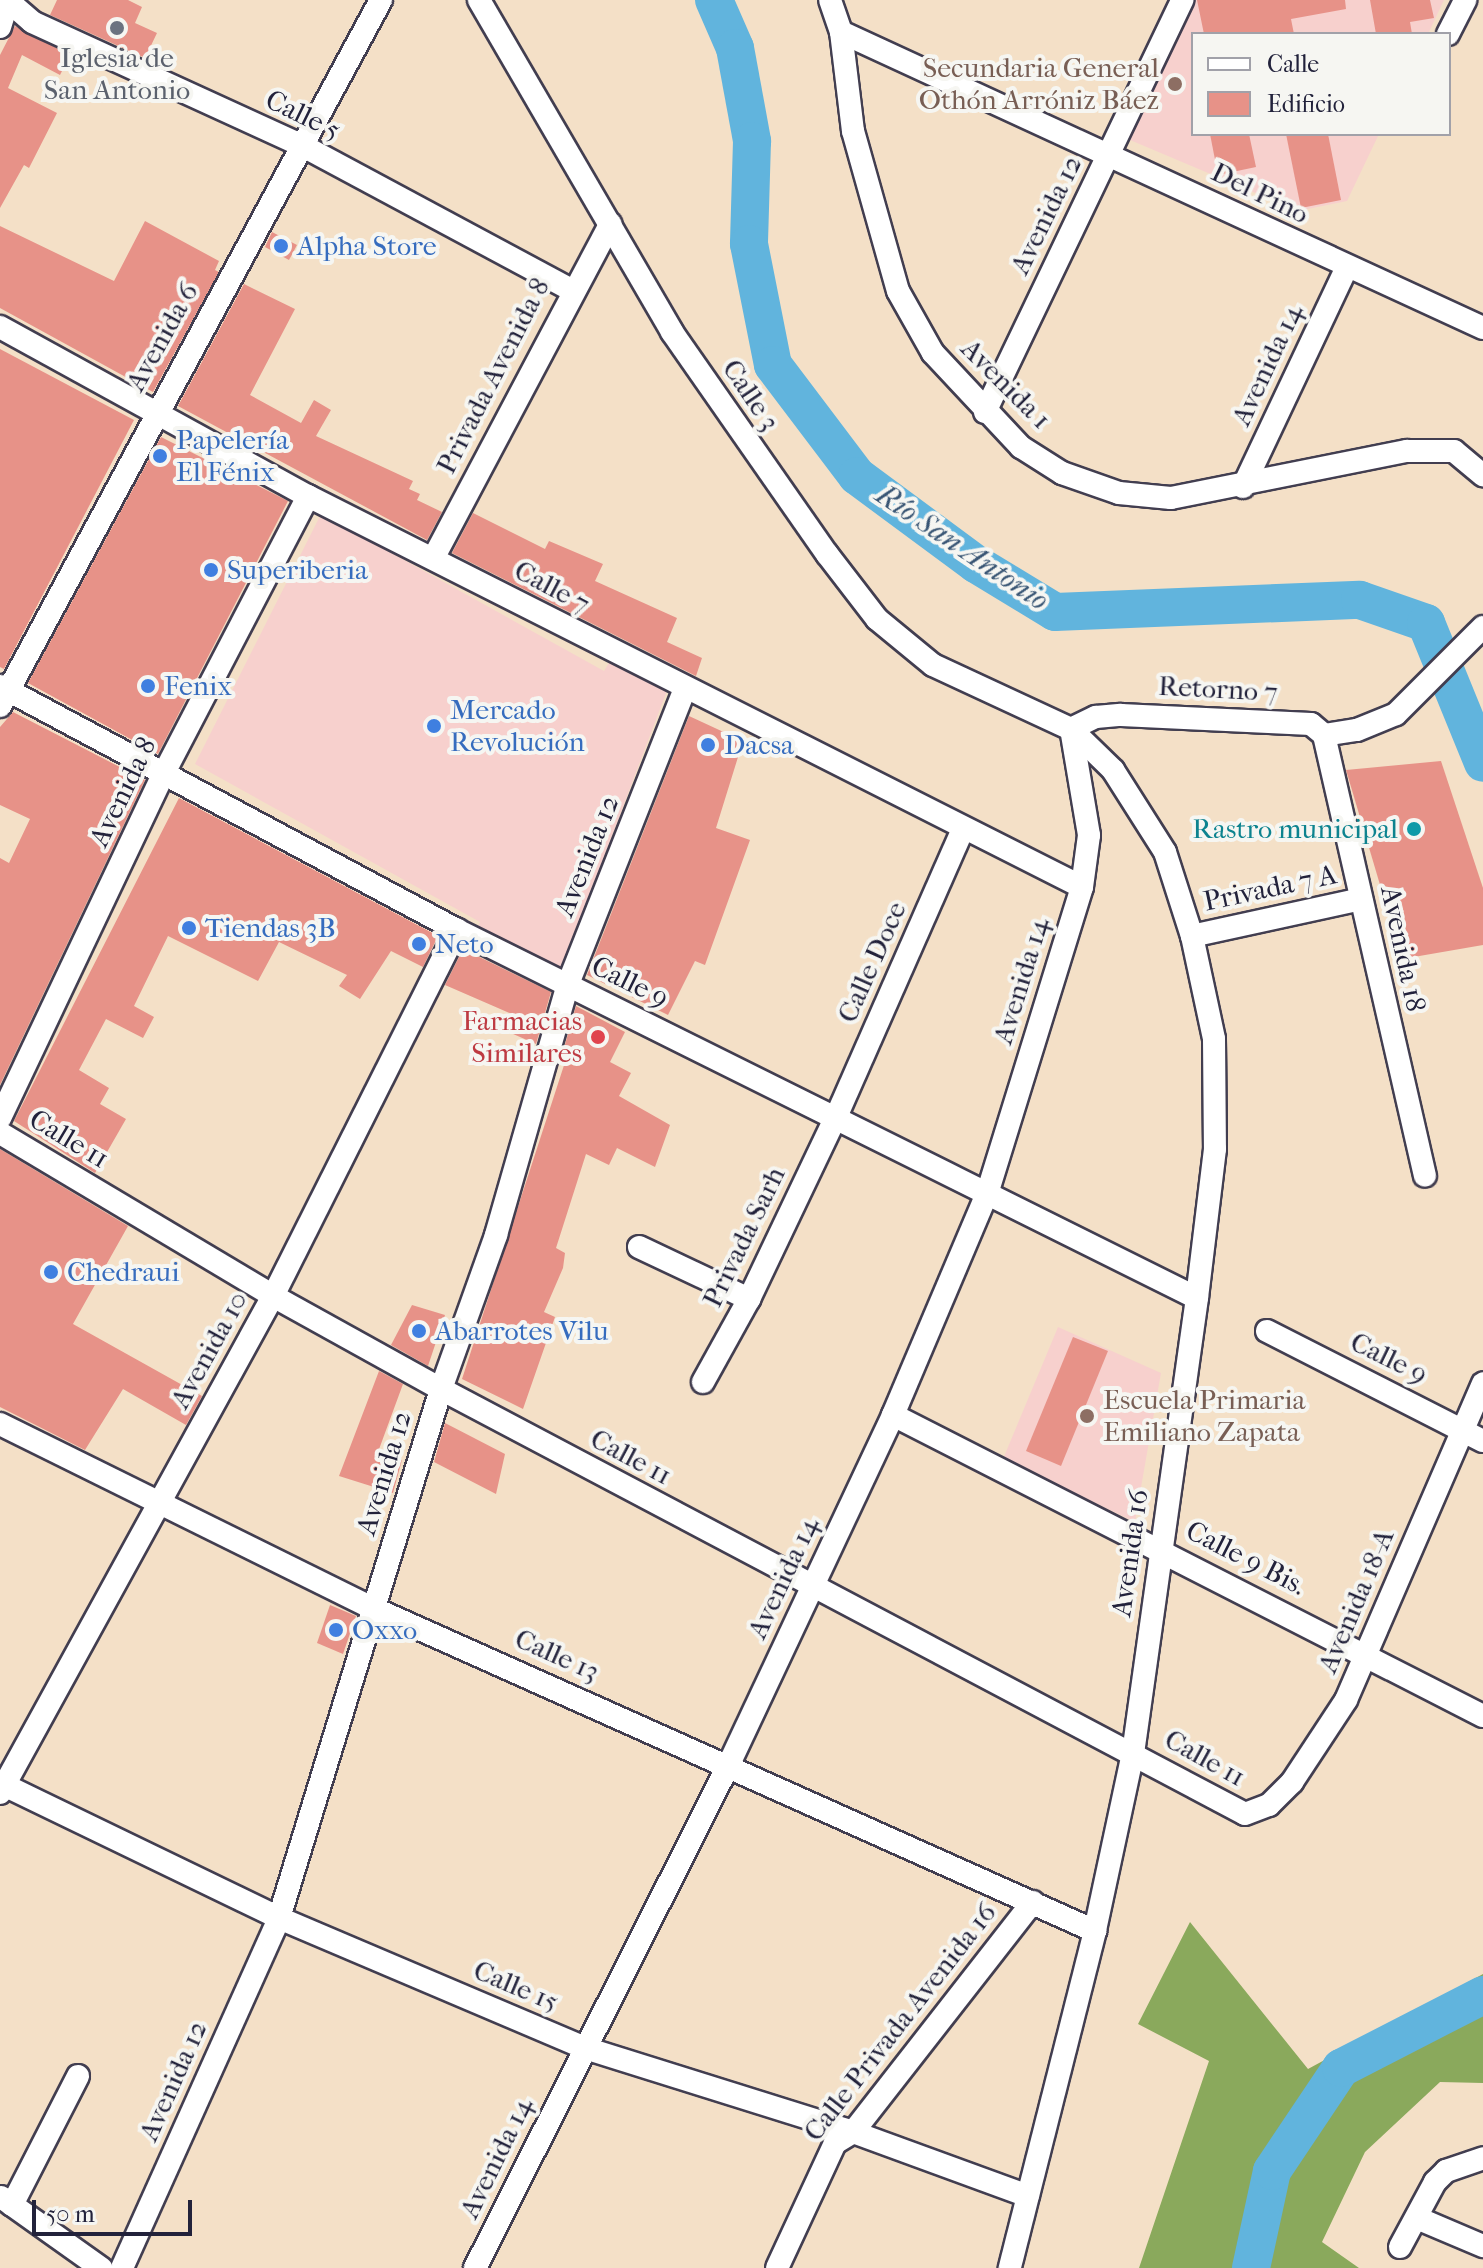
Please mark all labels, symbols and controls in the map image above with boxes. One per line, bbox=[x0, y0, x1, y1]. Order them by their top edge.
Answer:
marker: Iglesia de San Antonio bbox=[108, 19, 126, 37]
legend bbox=[1191, 32, 1451, 136]
place label: Iglesia de San Antonio bbox=[44, 41, 190, 107]
text: Calle bbox=[1267, 50, 1319, 78]
place label: Secundaria General Othón Arróniz Báez bbox=[919, 51, 1159, 117]
marker: Secundaria General Othón Arróniz Báez bbox=[1166, 75, 1184, 93]
street label: Calle 5 bbox=[260, 83, 346, 147]
text: Edificio bbox=[1267, 90, 1345, 118]
street label: Avenida 12 bbox=[1003, 150, 1089, 280]
street label: Del Pino bbox=[1206, 155, 1314, 231]
place label: Alpha Store bbox=[297, 229, 437, 263]
marker: Alpha Store bbox=[272, 237, 290, 255]
street label: Privada Avenida 8 bbox=[429, 273, 557, 479]
street label: Avenida 6 bbox=[119, 277, 205, 397]
street label: Avenida 14 bbox=[1224, 299, 1310, 431]
street label: Avenida 1 bbox=[954, 332, 1058, 436]
street label: Calle 3 bbox=[715, 353, 787, 437]
place label: Papelería El Fénix bbox=[176, 423, 289, 489]
marker: Papelería El Fénix bbox=[151, 447, 169, 465]
water label: Río San Antonio bbox=[869, 477, 1055, 619]
place label: Superiberia bbox=[227, 553, 368, 587]
street label: Calle 7 bbox=[509, 553, 595, 621]
marker: Superiberia bbox=[202, 561, 220, 579]
place label: Fenix bbox=[164, 669, 232, 703]
street label: Retorno 7 bbox=[1157, 669, 1279, 709]
marker: Fenix bbox=[139, 677, 157, 695]
place label: Mercado Revolución bbox=[450, 693, 585, 759]
marker: Mercado Revolución bbox=[425, 717, 443, 735]
place label: Dacsa bbox=[724, 728, 794, 762]
street label: Avenida 8 bbox=[82, 732, 164, 852]
marker: Dacsa bbox=[699, 736, 717, 754]
street label: Avenida 12 bbox=[547, 790, 627, 922]
place label: Rastro municipal bbox=[1192, 812, 1398, 846]
marker: Rastro municipal bbox=[1405, 820, 1423, 838]
street label: Privada 7 A bbox=[1200, 858, 1340, 918]
street label: Avenida 18 bbox=[1373, 883, 1433, 1015]
street label: Calle Doce bbox=[830, 896, 914, 1028]
place label: Tiendas 3B bbox=[205, 911, 336, 945]
street label: Avenida 14 bbox=[986, 914, 1056, 1048]
marker: Tiendas 3B bbox=[180, 919, 198, 937]
place label: Neto bbox=[435, 927, 494, 961]
marker: Neto bbox=[410, 935, 428, 953]
street label: Calle 9 bbox=[586, 949, 674, 1015]
place label: Farmacias Similares bbox=[462, 1004, 582, 1070]
marker: Farmacias Similares bbox=[589, 1028, 607, 1046]
street label: Calle 11 bbox=[23, 1102, 115, 1176]
street label: Privada Sarh bbox=[696, 1161, 792, 1313]
place label: Chedraui bbox=[67, 1255, 179, 1289]
marker: Chedraui bbox=[42, 1263, 60, 1281]
street label: Avenida 10 bbox=[163, 1286, 255, 1414]
place label: Abarrotes Vilu bbox=[435, 1314, 608, 1348]
marker: Abarrotes Vilu bbox=[410, 1322, 428, 1340]
street label: Calle 9 bbox=[1345, 1325, 1433, 1391]
place label: Escuela Primaria Emiliano Zapata bbox=[1103, 1383, 1305, 1449]
street label: Avenida 12 bbox=[349, 1407, 419, 1539]
marker: Escuela Primaria Emiliano Zapata bbox=[1078, 1407, 1096, 1425]
street label: Calle 11 bbox=[585, 1422, 677, 1492]
street label: Avenida 16 bbox=[1104, 1487, 1156, 1619]
street label: Avenida 14 bbox=[740, 1512, 826, 1644]
street label: Calle 9 Bis. bbox=[1181, 1514, 1311, 1602]
street label: Avenida 18-A bbox=[1311, 1524, 1401, 1678]
place label: Oxxo bbox=[352, 1613, 417, 1647]
marker: Oxxo bbox=[327, 1621, 345, 1639]
street label: Calle 13 bbox=[510, 1622, 604, 1688]
street label: Calle 11 bbox=[1159, 1722, 1251, 1794]
street label: Calle Privada Avenida 16 bbox=[797, 1896, 1003, 2148]
street label: Calle 15 bbox=[469, 1953, 563, 2019]
street label: Avenida 12 bbox=[132, 2016, 214, 2146]
street label: Avenida 14 bbox=[452, 2092, 540, 2224]
scale bar bbox=[36, 2184, 196, 2234]
text: 50 m bbox=[46, 2200, 95, 2228]

